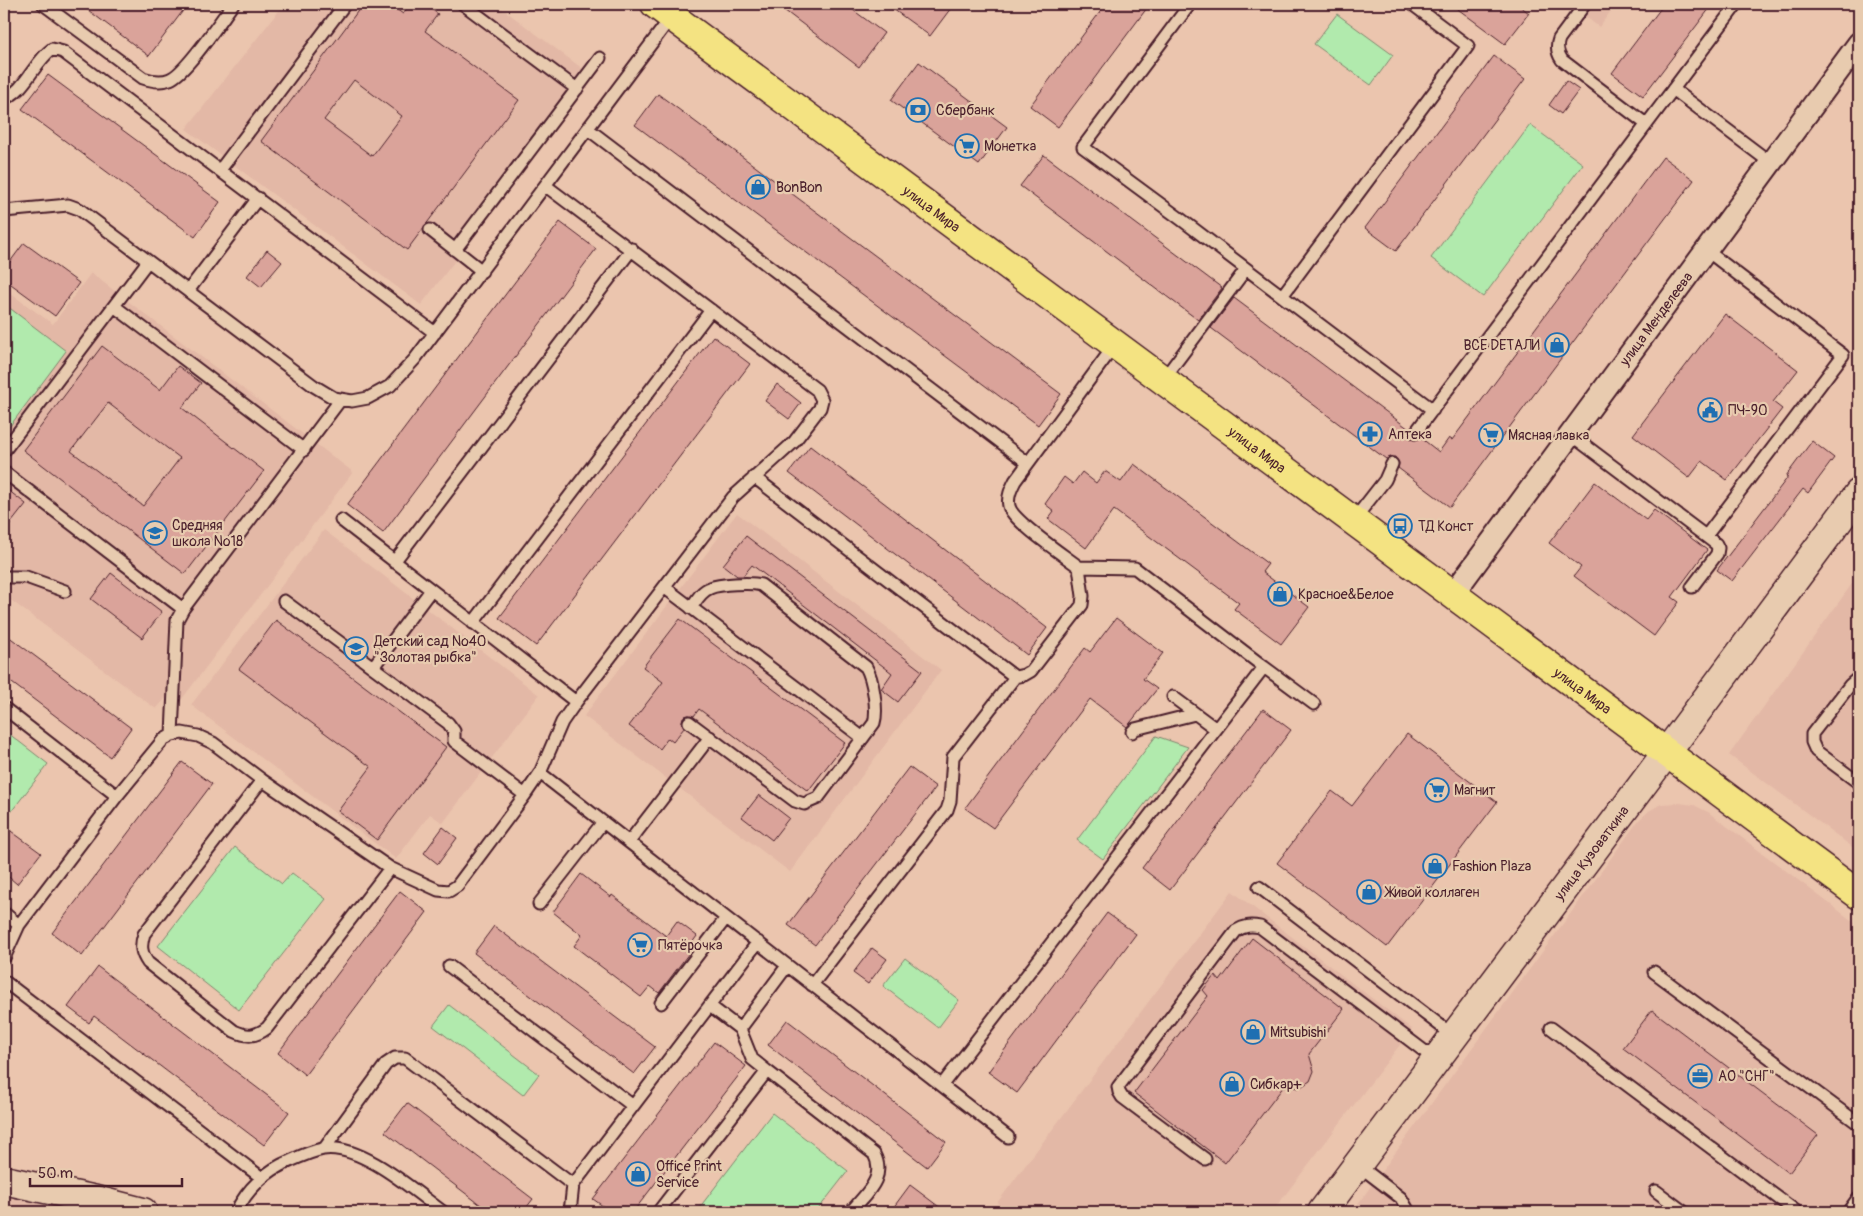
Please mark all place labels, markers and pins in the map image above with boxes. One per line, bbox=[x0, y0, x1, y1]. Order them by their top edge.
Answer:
bank icon: Сбербанк bbox=[905, 97, 931, 123]
place label: Сбербанк bbox=[936, 102, 995, 119]
supermarket icon: Монетка bbox=[954, 133, 980, 159]
place label: Монетка bbox=[984, 138, 1036, 155]
shop icon: BonBon bbox=[745, 174, 771, 200]
place label: BonBon bbox=[776, 179, 823, 196]
shop icon: ВСЕ DEТАЛИ bbox=[1544, 332, 1570, 358]
place label: ВСЕ DEТАЛИ bbox=[1463, 337, 1540, 354]
public building icon: ПЧ-90 bbox=[1697, 397, 1723, 423]
place label: ПЧ-90 bbox=[1728, 402, 1768, 419]
pharmacy icon: Аптека bbox=[1357, 421, 1383, 447]
supermarket icon: Мясная лавка bbox=[1478, 422, 1504, 448]
place label: Аптека bbox=[1388, 426, 1432, 443]
place label: Мясная лавка bbox=[1508, 427, 1589, 444]
bus stop icon: ТД Конст bbox=[1387, 513, 1413, 539]
place label: Средняя школа №18 bbox=[172, 517, 243, 550]
place label: ТД Конст bbox=[1418, 518, 1474, 535]
school or university icon: Средняя школа №18 bbox=[142, 520, 168, 546]
shop icon: Красное&Белое bbox=[1267, 581, 1293, 607]
place label: Красное&Белое bbox=[1298, 586, 1394, 603]
place label: Детский сад №40 "Золотая рыбка" bbox=[373, 633, 486, 666]
school or university icon: Детский сад №40 "Золотая рыбка" bbox=[343, 636, 369, 662]
supermarket icon: Магнит bbox=[1424, 777, 1450, 803]
place label: Магнит bbox=[1454, 782, 1496, 799]
shop icon: Fashion Plaza bbox=[1422, 853, 1448, 879]
place label: Fashion Plaza bbox=[1452, 858, 1531, 875]
shop icon: Живой коллаген bbox=[1356, 879, 1382, 905]
place label: Живой коллаген bbox=[1384, 884, 1479, 901]
supermarket icon: Пятёрочка bbox=[627, 932, 653, 958]
place label: Пятёрочка bbox=[658, 937, 722, 954]
shop icon: Mitsubishi bbox=[1240, 1019, 1266, 1045]
place label: Mitsubishi bbox=[1270, 1024, 1327, 1041]
office icon: АО "СНГ" bbox=[1687, 1063, 1713, 1089]
place label: АО "СНГ" bbox=[1718, 1068, 1775, 1085]
shop icon: Сибкар+ bbox=[1219, 1071, 1245, 1097]
place label: Сибкар+ bbox=[1250, 1076, 1302, 1093]
place label: Office Print Service bbox=[656, 1158, 722, 1191]
shop icon: Office Print Service bbox=[625, 1161, 651, 1187]

